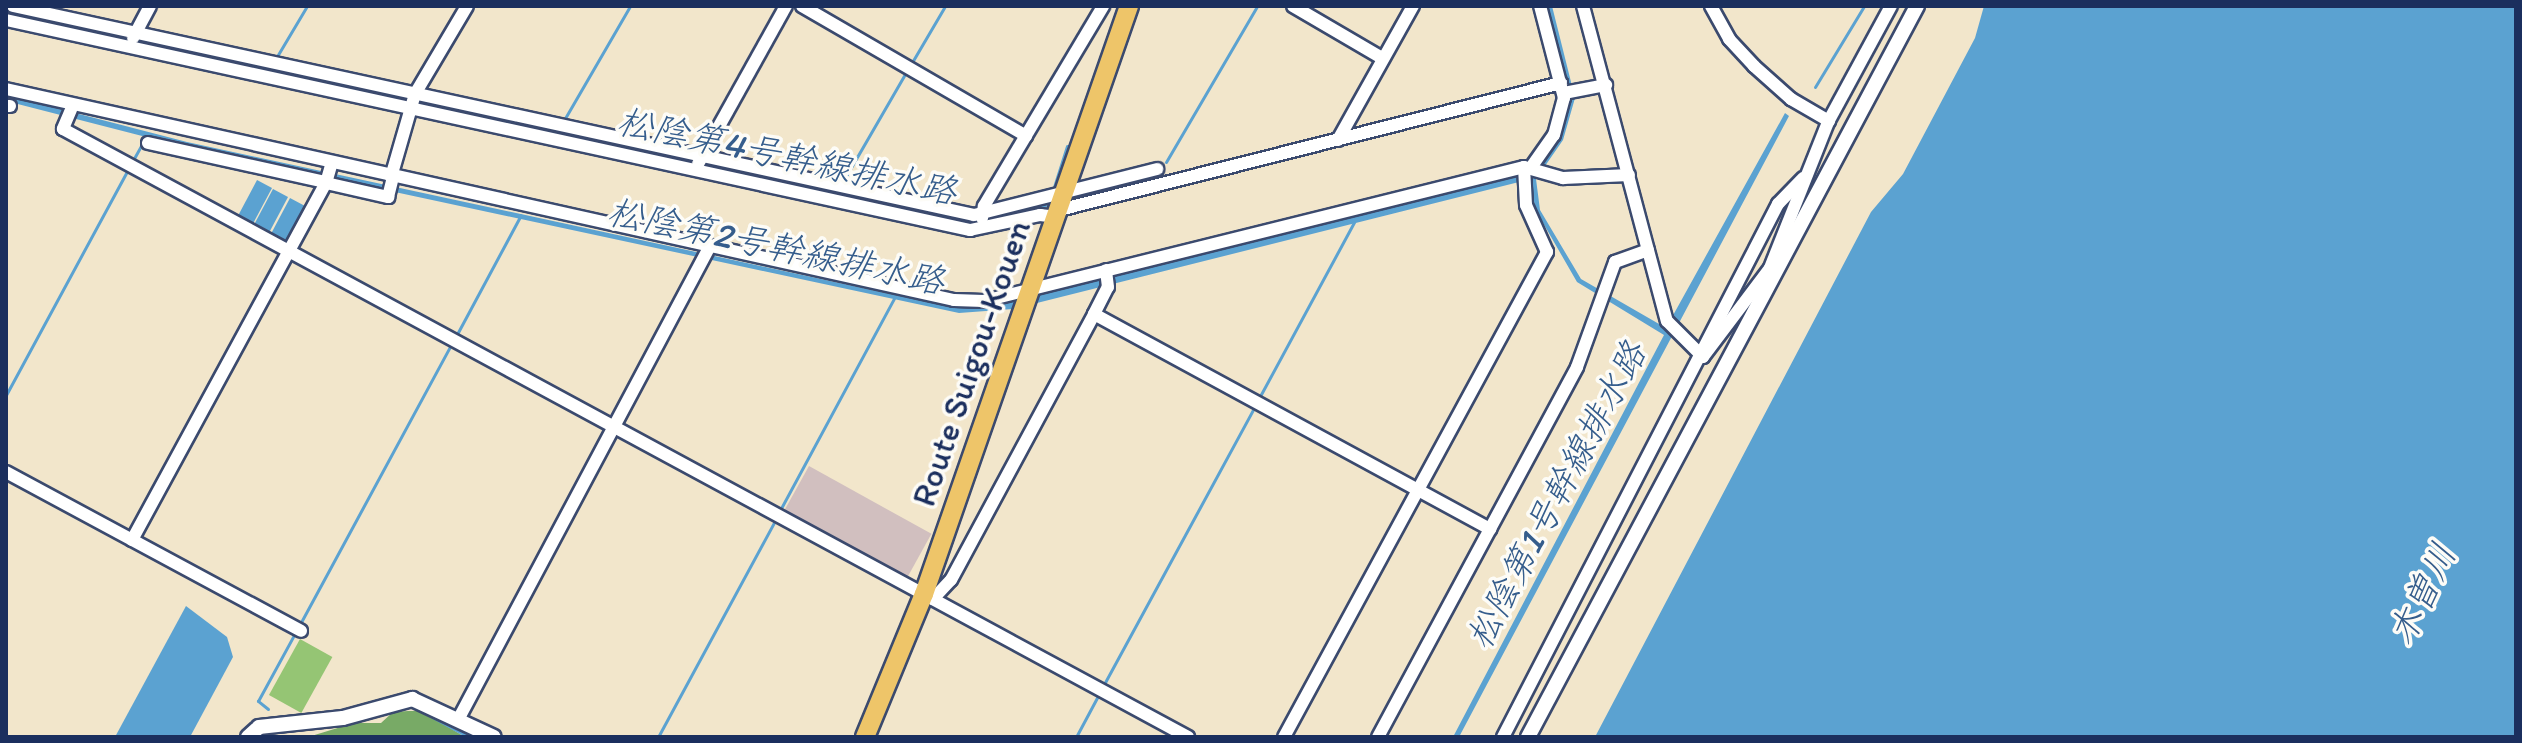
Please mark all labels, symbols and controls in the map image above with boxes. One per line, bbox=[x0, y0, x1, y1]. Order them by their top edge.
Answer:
water label: 松陰第4号幹線排水路 bbox=[613, 99, 961, 213]
water label: 松陰第2号幹線排水路 bbox=[604, 189, 948, 303]
street label: Route Suigou-Kouen bbox=[903, 214, 1039, 512]
water label: 松陰第1号幹線排水路 bbox=[1457, 334, 1655, 656]
water label: 木曽川 bbox=[2379, 536, 2465, 652]

